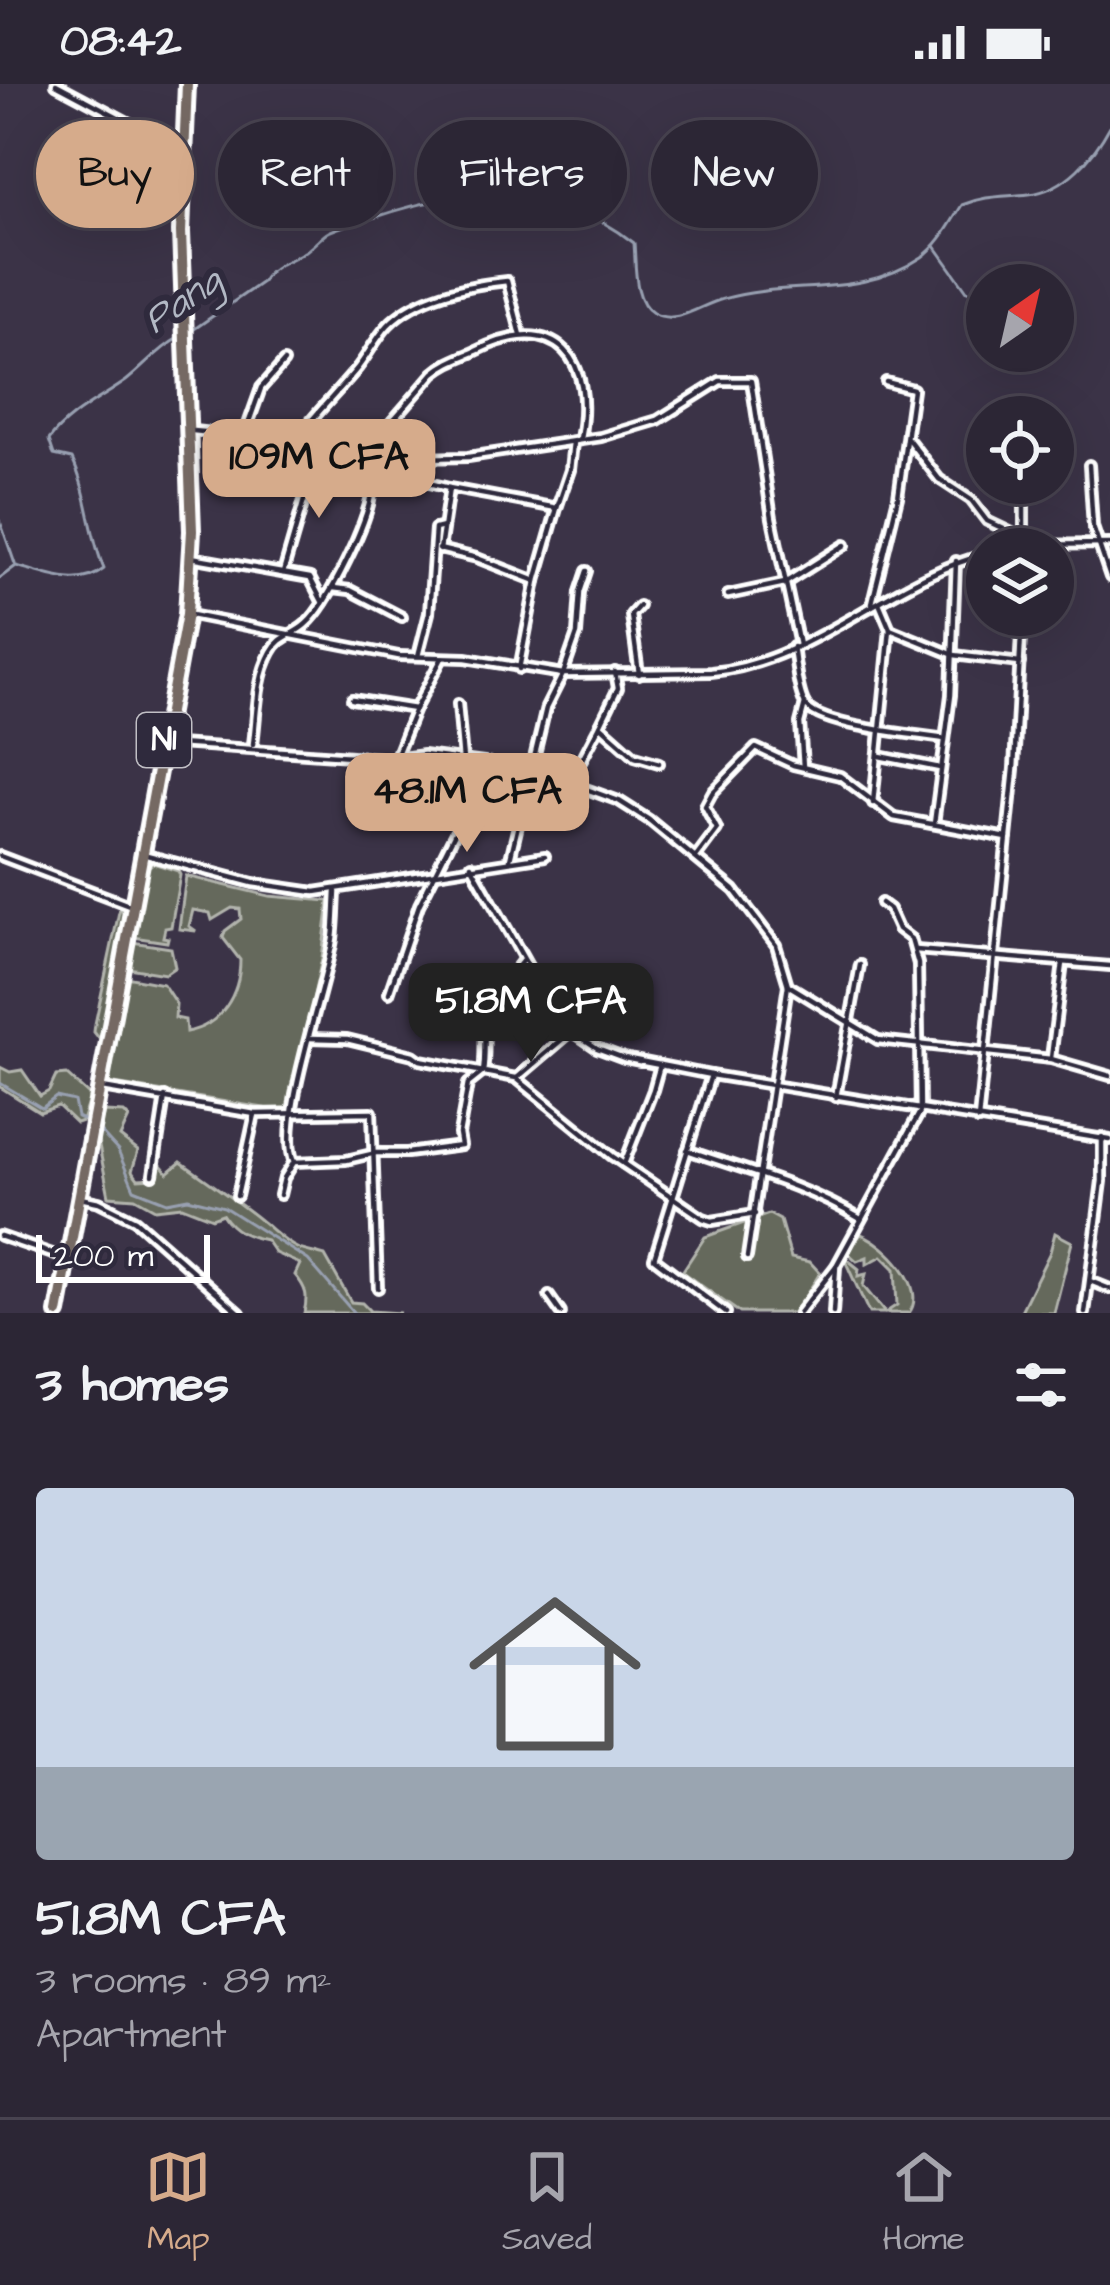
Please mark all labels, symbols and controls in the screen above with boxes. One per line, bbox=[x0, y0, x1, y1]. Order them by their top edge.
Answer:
text: 08:42 bbox=[60, 11, 181, 73]
chip: Buy bbox=[36, 120, 194, 228]
chip: Rent bbox=[218, 120, 393, 228]
chip: Filters bbox=[417, 120, 627, 228]
chip: New bbox=[651, 120, 818, 228]
water label: Pang bbox=[133, 254, 235, 348]
north arrow bbox=[966, 264, 1074, 372]
map controls bbox=[966, 264, 1074, 636]
button: locate bbox=[966, 396, 1074, 504]
pin: 109M CFA bbox=[195, 419, 443, 521]
text: 109M CFA bbox=[229, 431, 409, 485]
button: layers bbox=[966, 528, 1074, 636]
road number: N1 bbox=[137, 713, 191, 767]
pin: 48.1M CFA bbox=[330, 753, 604, 855]
text: 48.1M CFA bbox=[372, 765, 562, 819]
pin: 51.8M CFA bbox=[394, 963, 668, 1065]
text: 51.8M CFA bbox=[436, 975, 626, 1029]
scale bar bbox=[36, 1229, 210, 1282]
text: 200 m bbox=[54, 1233, 153, 1279]
text: 3 homes bbox=[36, 1350, 229, 1421]
icon: filters bbox=[1008, 1352, 1074, 1418]
icon: home bbox=[447, 1566, 663, 1782]
text: 51.8M CFA bbox=[36, 1884, 286, 1955]
text: 3 rooms · 89 m² bbox=[36, 1955, 332, 2009]
text: Apartment bbox=[36, 2009, 227, 2063]
tab: Map bbox=[145, 2144, 211, 2262]
tab: Saved bbox=[502, 2144, 592, 2262]
tab: Home bbox=[883, 2144, 965, 2262]

